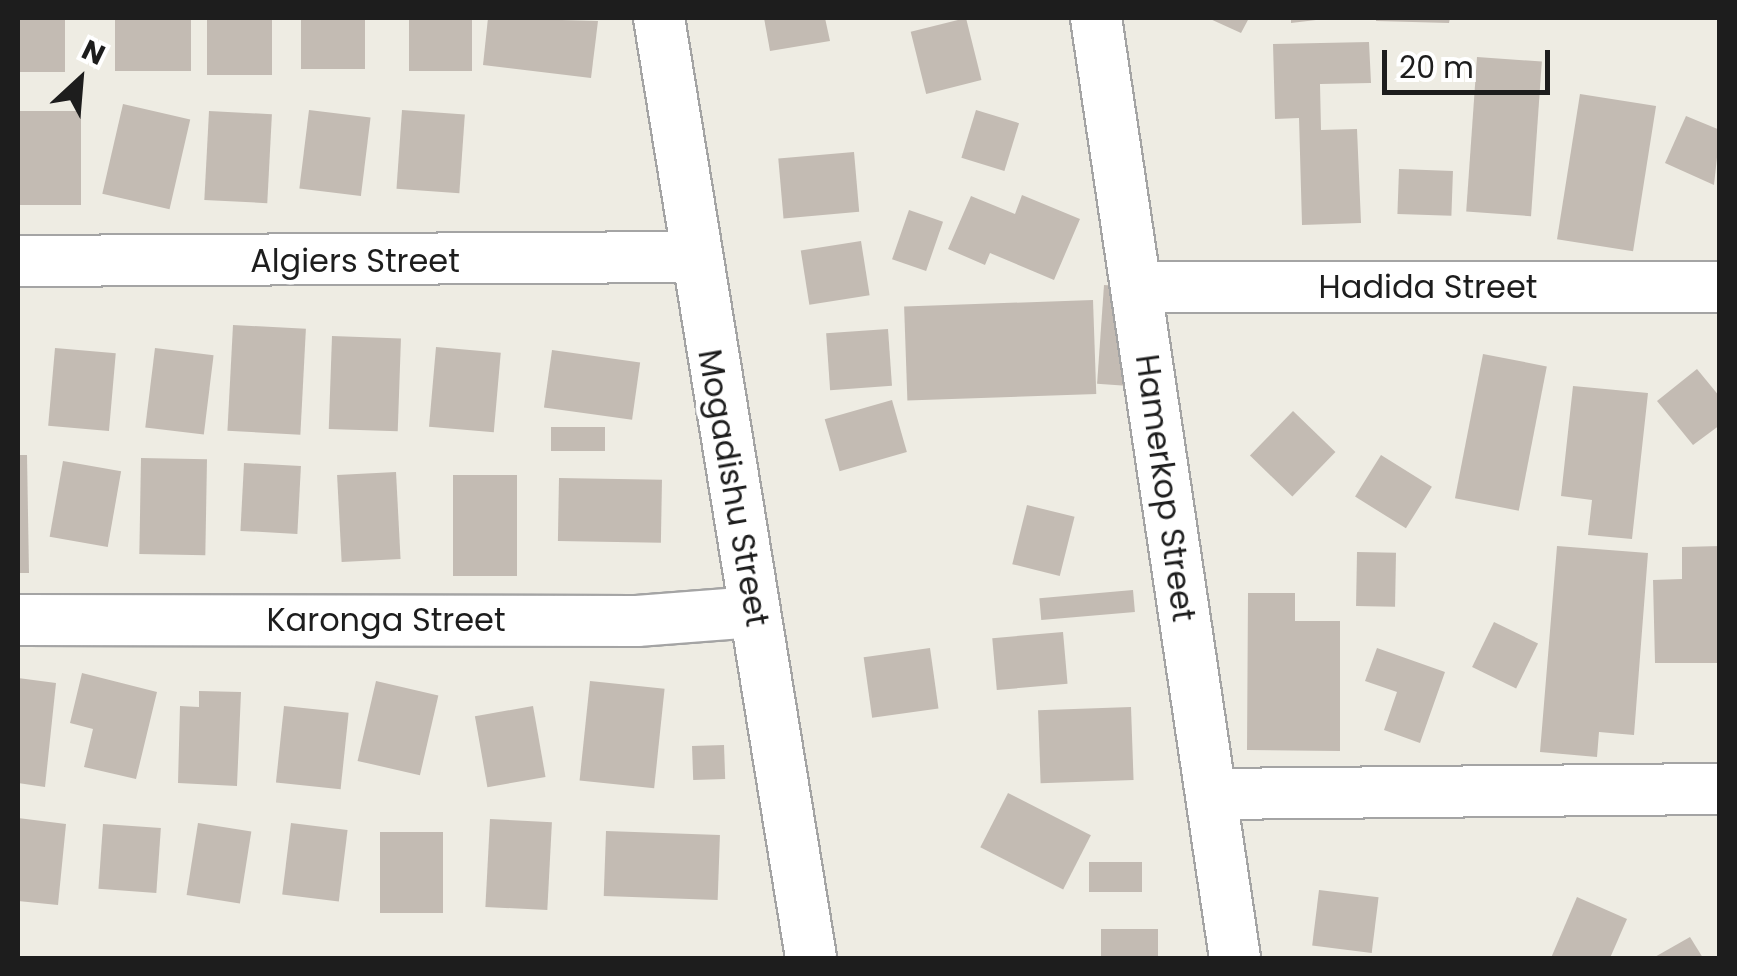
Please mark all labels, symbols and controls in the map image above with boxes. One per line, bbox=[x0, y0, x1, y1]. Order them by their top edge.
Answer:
north arrow bbox=[30, 30, 130, 130]
text: N bbox=[75, 30, 111, 75]
scale bar bbox=[1387, 30, 1554, 92]
text: 20 m bbox=[1399, 46, 1474, 89]
street label: Algiers Street bbox=[250, 242, 460, 280]
street label: Hadida Street bbox=[1319, 268, 1537, 306]
street label: Mogadishu Street bbox=[690, 346, 776, 630]
street label: Hamerkop Street bbox=[1127, 352, 1203, 624]
street label: Karonga Street bbox=[266, 601, 506, 639]

